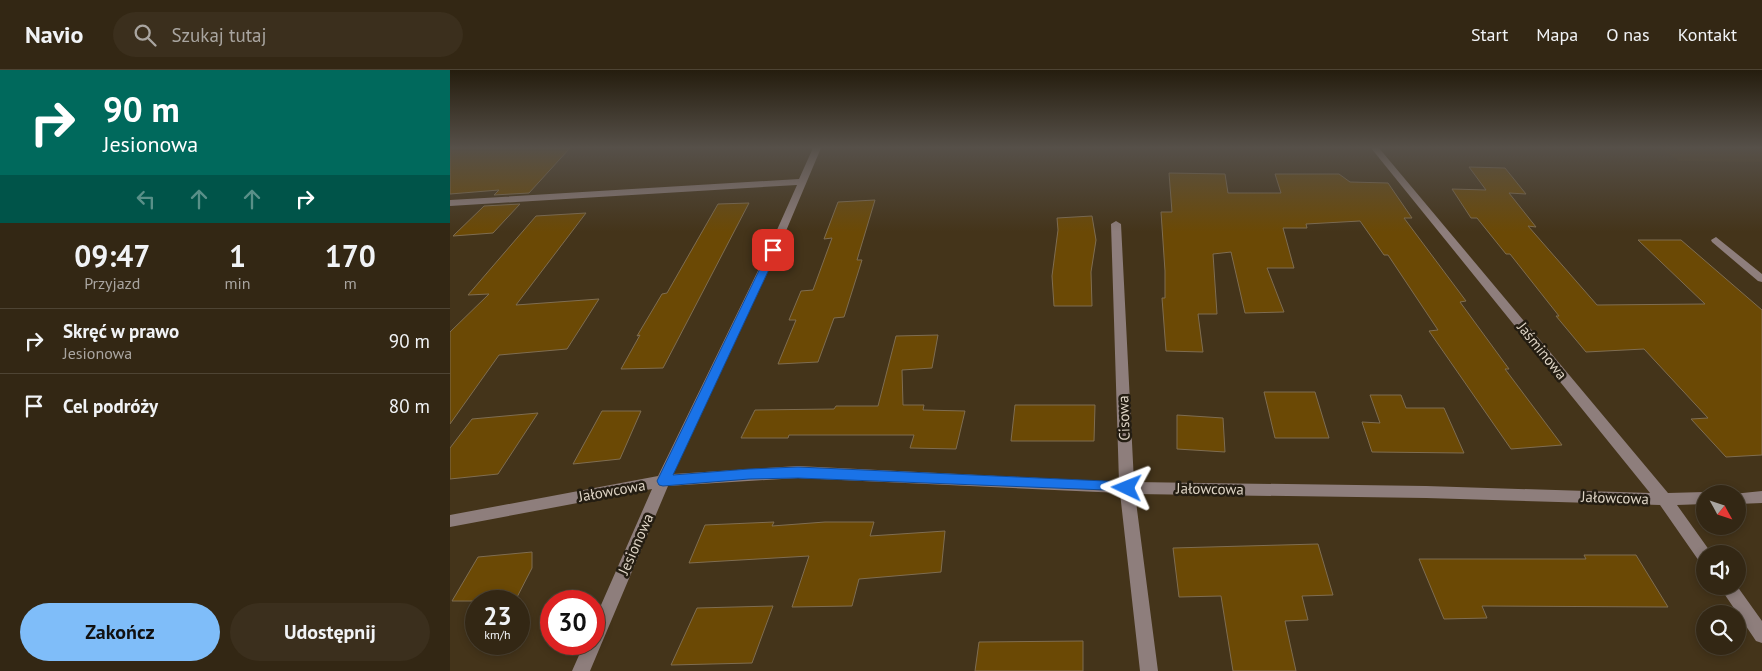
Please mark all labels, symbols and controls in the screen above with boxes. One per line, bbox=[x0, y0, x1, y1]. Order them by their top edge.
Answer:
search box bbox=[113, 12, 463, 57]
text: Navio bbox=[25, 19, 83, 50]
icon: search bbox=[131, 21, 159, 49]
text: Szukaj tutaj bbox=[171, 23, 267, 47]
text: Start bbox=[1471, 23, 1508, 46]
text: Mapa bbox=[1536, 23, 1578, 46]
text: O nas bbox=[1606, 23, 1650, 46]
text: Kontakt bbox=[1678, 23, 1737, 46]
text: 90 m bbox=[103, 86, 180, 132]
icon: right bbox=[20, 90, 85, 155]
text: Jesionowa bbox=[103, 130, 198, 158]
icon: left bbox=[132, 185, 160, 213]
icon: ahead bbox=[185, 185, 213, 213]
icon: ahead bbox=[238, 185, 266, 213]
icon: right bbox=[291, 185, 319, 213]
pin bbox=[752, 229, 794, 271]
text: 09:47 bbox=[74, 236, 150, 275]
text: 1 bbox=[229, 236, 246, 275]
text: 170 bbox=[325, 236, 376, 275]
icon: arrive bbox=[759, 236, 787, 264]
text: Przyjazd bbox=[84, 273, 140, 293]
text: min bbox=[225, 273, 251, 293]
text: m bbox=[344, 273, 357, 293]
street label: Jaśminowa bbox=[1513, 317, 1571, 383]
text: Skręć w prawo bbox=[63, 319, 179, 343]
icon: right bbox=[20, 327, 48, 355]
text: 90 m bbox=[389, 329, 430, 353]
text: Jesionowa bbox=[63, 343, 132, 363]
icon: arrive bbox=[20, 392, 48, 420]
text: Cel podróży bbox=[63, 394, 158, 418]
text: 80 m bbox=[389, 394, 430, 418]
street label: Cisowa bbox=[1113, 395, 1134, 441]
position arrow bbox=[1100, 461, 1152, 513]
street label: Jałowcowa bbox=[576, 475, 647, 506]
street label: Jałowcowa bbox=[1175, 478, 1244, 499]
north arrow bbox=[1696, 485, 1746, 535]
map controls bbox=[1696, 485, 1746, 655]
street label: Jałowcowa bbox=[1580, 487, 1649, 508]
street label: Jesionowa bbox=[613, 510, 657, 578]
button: sound bbox=[1696, 545, 1746, 595]
speed limit sign: 30 bbox=[540, 590, 605, 655]
text: 23 bbox=[483, 600, 512, 632]
button: Zakończ bbox=[20, 603, 220, 661]
button: Udostępnij bbox=[230, 603, 430, 661]
button: search bbox=[1696, 605, 1746, 655]
text: km/h bbox=[484, 627, 511, 642]

